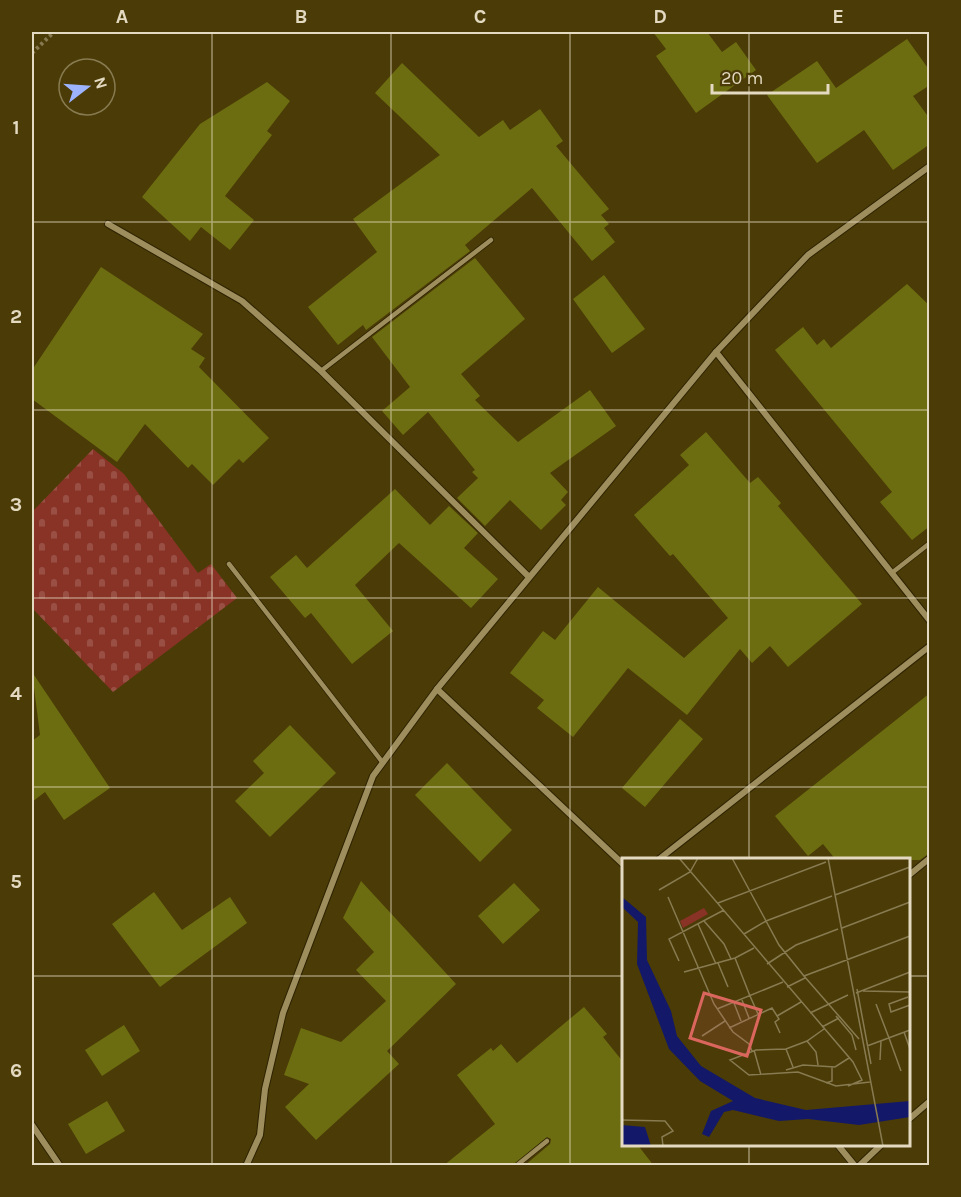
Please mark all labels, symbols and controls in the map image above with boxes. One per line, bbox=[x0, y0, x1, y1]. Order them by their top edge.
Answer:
text: A bbox=[116, 5, 129, 28]
text: B bbox=[295, 5, 307, 28]
text: C bbox=[474, 5, 486, 28]
text: D bbox=[653, 5, 667, 28]
text: E bbox=[832, 5, 844, 28]
north arrow bbox=[57, 57, 117, 117]
scale bar bbox=[712, 57, 828, 95]
text: 20 m bbox=[721, 67, 763, 89]
text: N bbox=[90, 74, 112, 91]
text: 1 bbox=[12, 116, 20, 139]
text: 2 bbox=[10, 305, 22, 328]
text: 3 bbox=[10, 493, 22, 516]
text: 4 bbox=[10, 682, 22, 705]
inset map bbox=[622, 858, 910, 1146]
text: 5 bbox=[10, 870, 22, 893]
text: 6 bbox=[10, 1059, 22, 1082]

